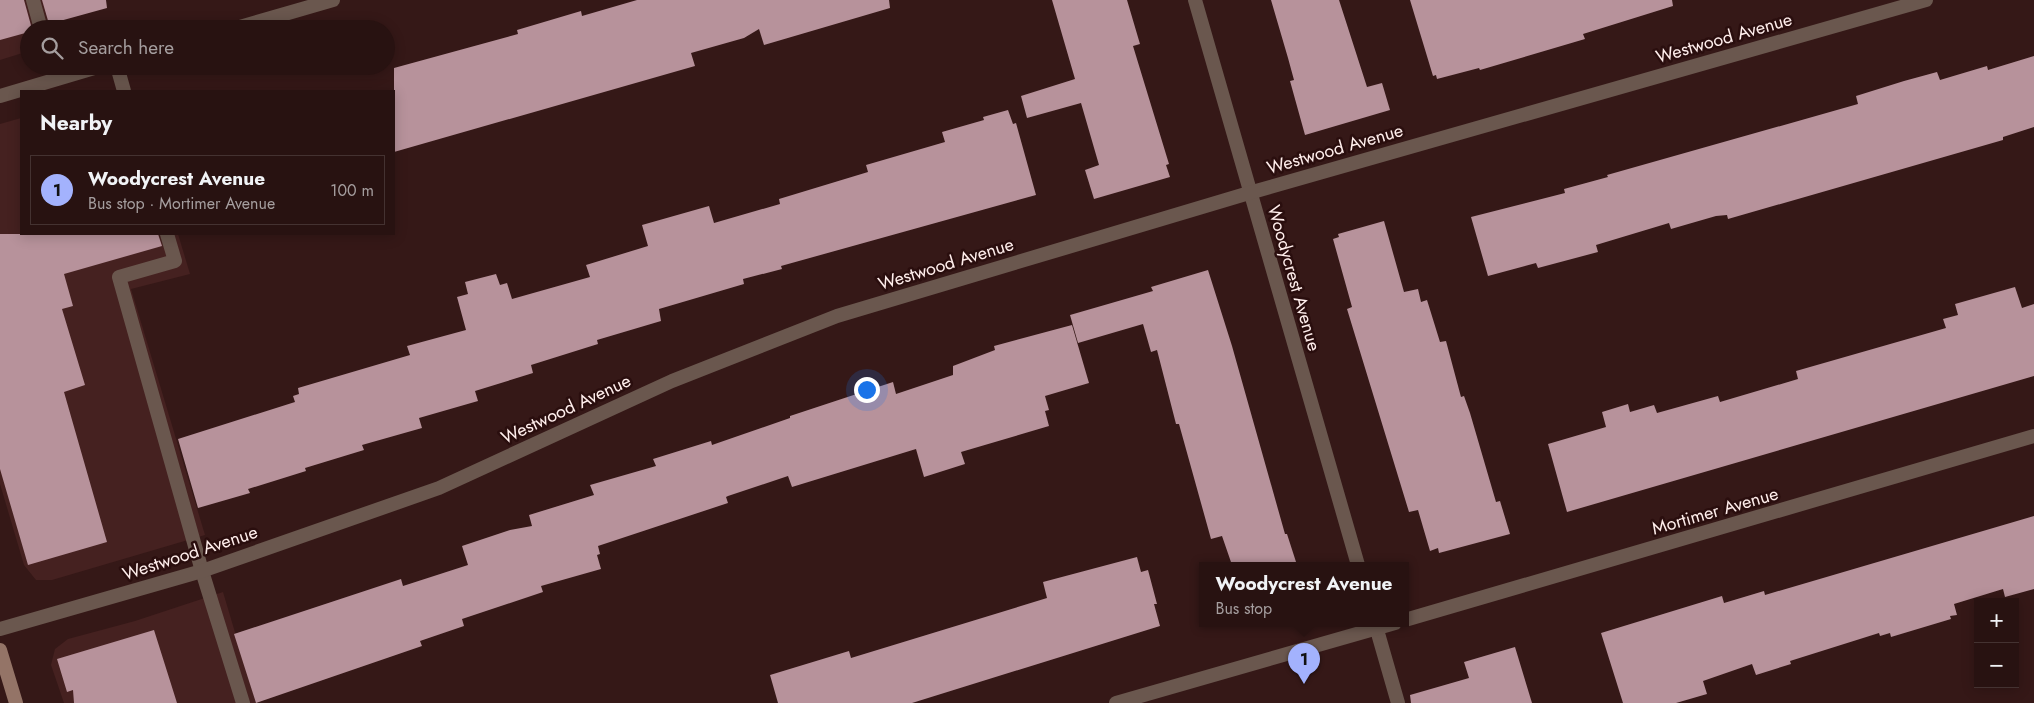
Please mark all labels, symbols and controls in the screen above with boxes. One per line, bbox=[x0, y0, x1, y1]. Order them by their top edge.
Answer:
street label: Westwood Avenue bbox=[1653, 6, 1795, 70]
search box bbox=[20, 20, 395, 75]
icon: search bbox=[38, 34, 66, 62]
text: Search here bbox=[78, 34, 174, 61]
text: Nearby bbox=[40, 108, 112, 138]
street label: Westwood Avenue bbox=[1264, 117, 1406, 181]
text: Woodycrest Avenue bbox=[88, 165, 265, 192]
text: 1 bbox=[53, 179, 61, 202]
text: 100 m bbox=[330, 179, 374, 202]
text: Bus stop · Mortimer Avenue bbox=[88, 192, 275, 215]
street label: Woodycrest Avenue bbox=[1261, 202, 1327, 354]
street label: Westwood Avenue bbox=[875, 231, 1017, 297]
street label: Westwood Avenue bbox=[497, 368, 635, 450]
your location bbox=[854, 377, 880, 403]
street label: Mortimer Avenue bbox=[1649, 481, 1781, 541]
street label: Westwood Avenue bbox=[119, 519, 261, 587]
popup bbox=[1199, 562, 1409, 627]
text: Woodycrest Avenue bbox=[1215, 570, 1393, 597]
text: Bus stop bbox=[1215, 597, 1272, 620]
map controls bbox=[1974, 598, 2019, 688]
button: + bbox=[1974, 598, 2019, 643]
pin: 1 bbox=[1288, 643, 1320, 684]
button: − bbox=[1974, 643, 2019, 688]

